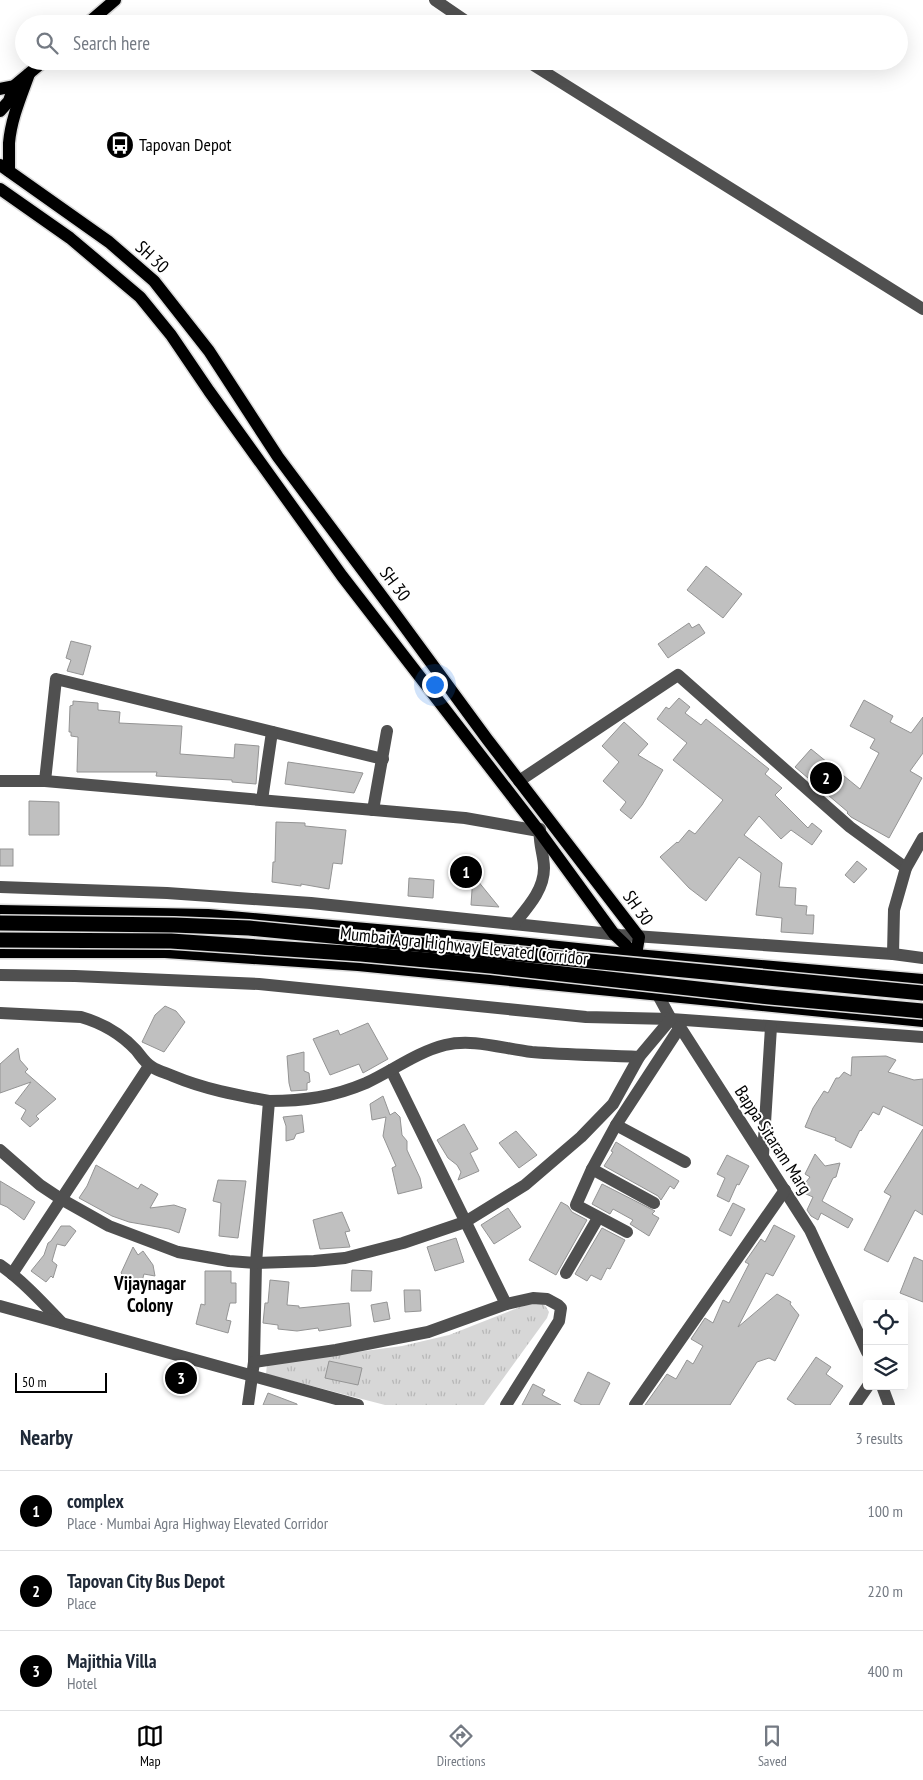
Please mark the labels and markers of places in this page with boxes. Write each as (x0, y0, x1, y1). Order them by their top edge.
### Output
bus stop icon: Tapovan Depot (105, 130, 135, 160)
place label: Tapovan Depot (139, 133, 232, 156)
pin: 2 (810, 759, 842, 797)
pin: 1 (450, 853, 482, 891)
pin: 3 (165, 1359, 197, 1397)

